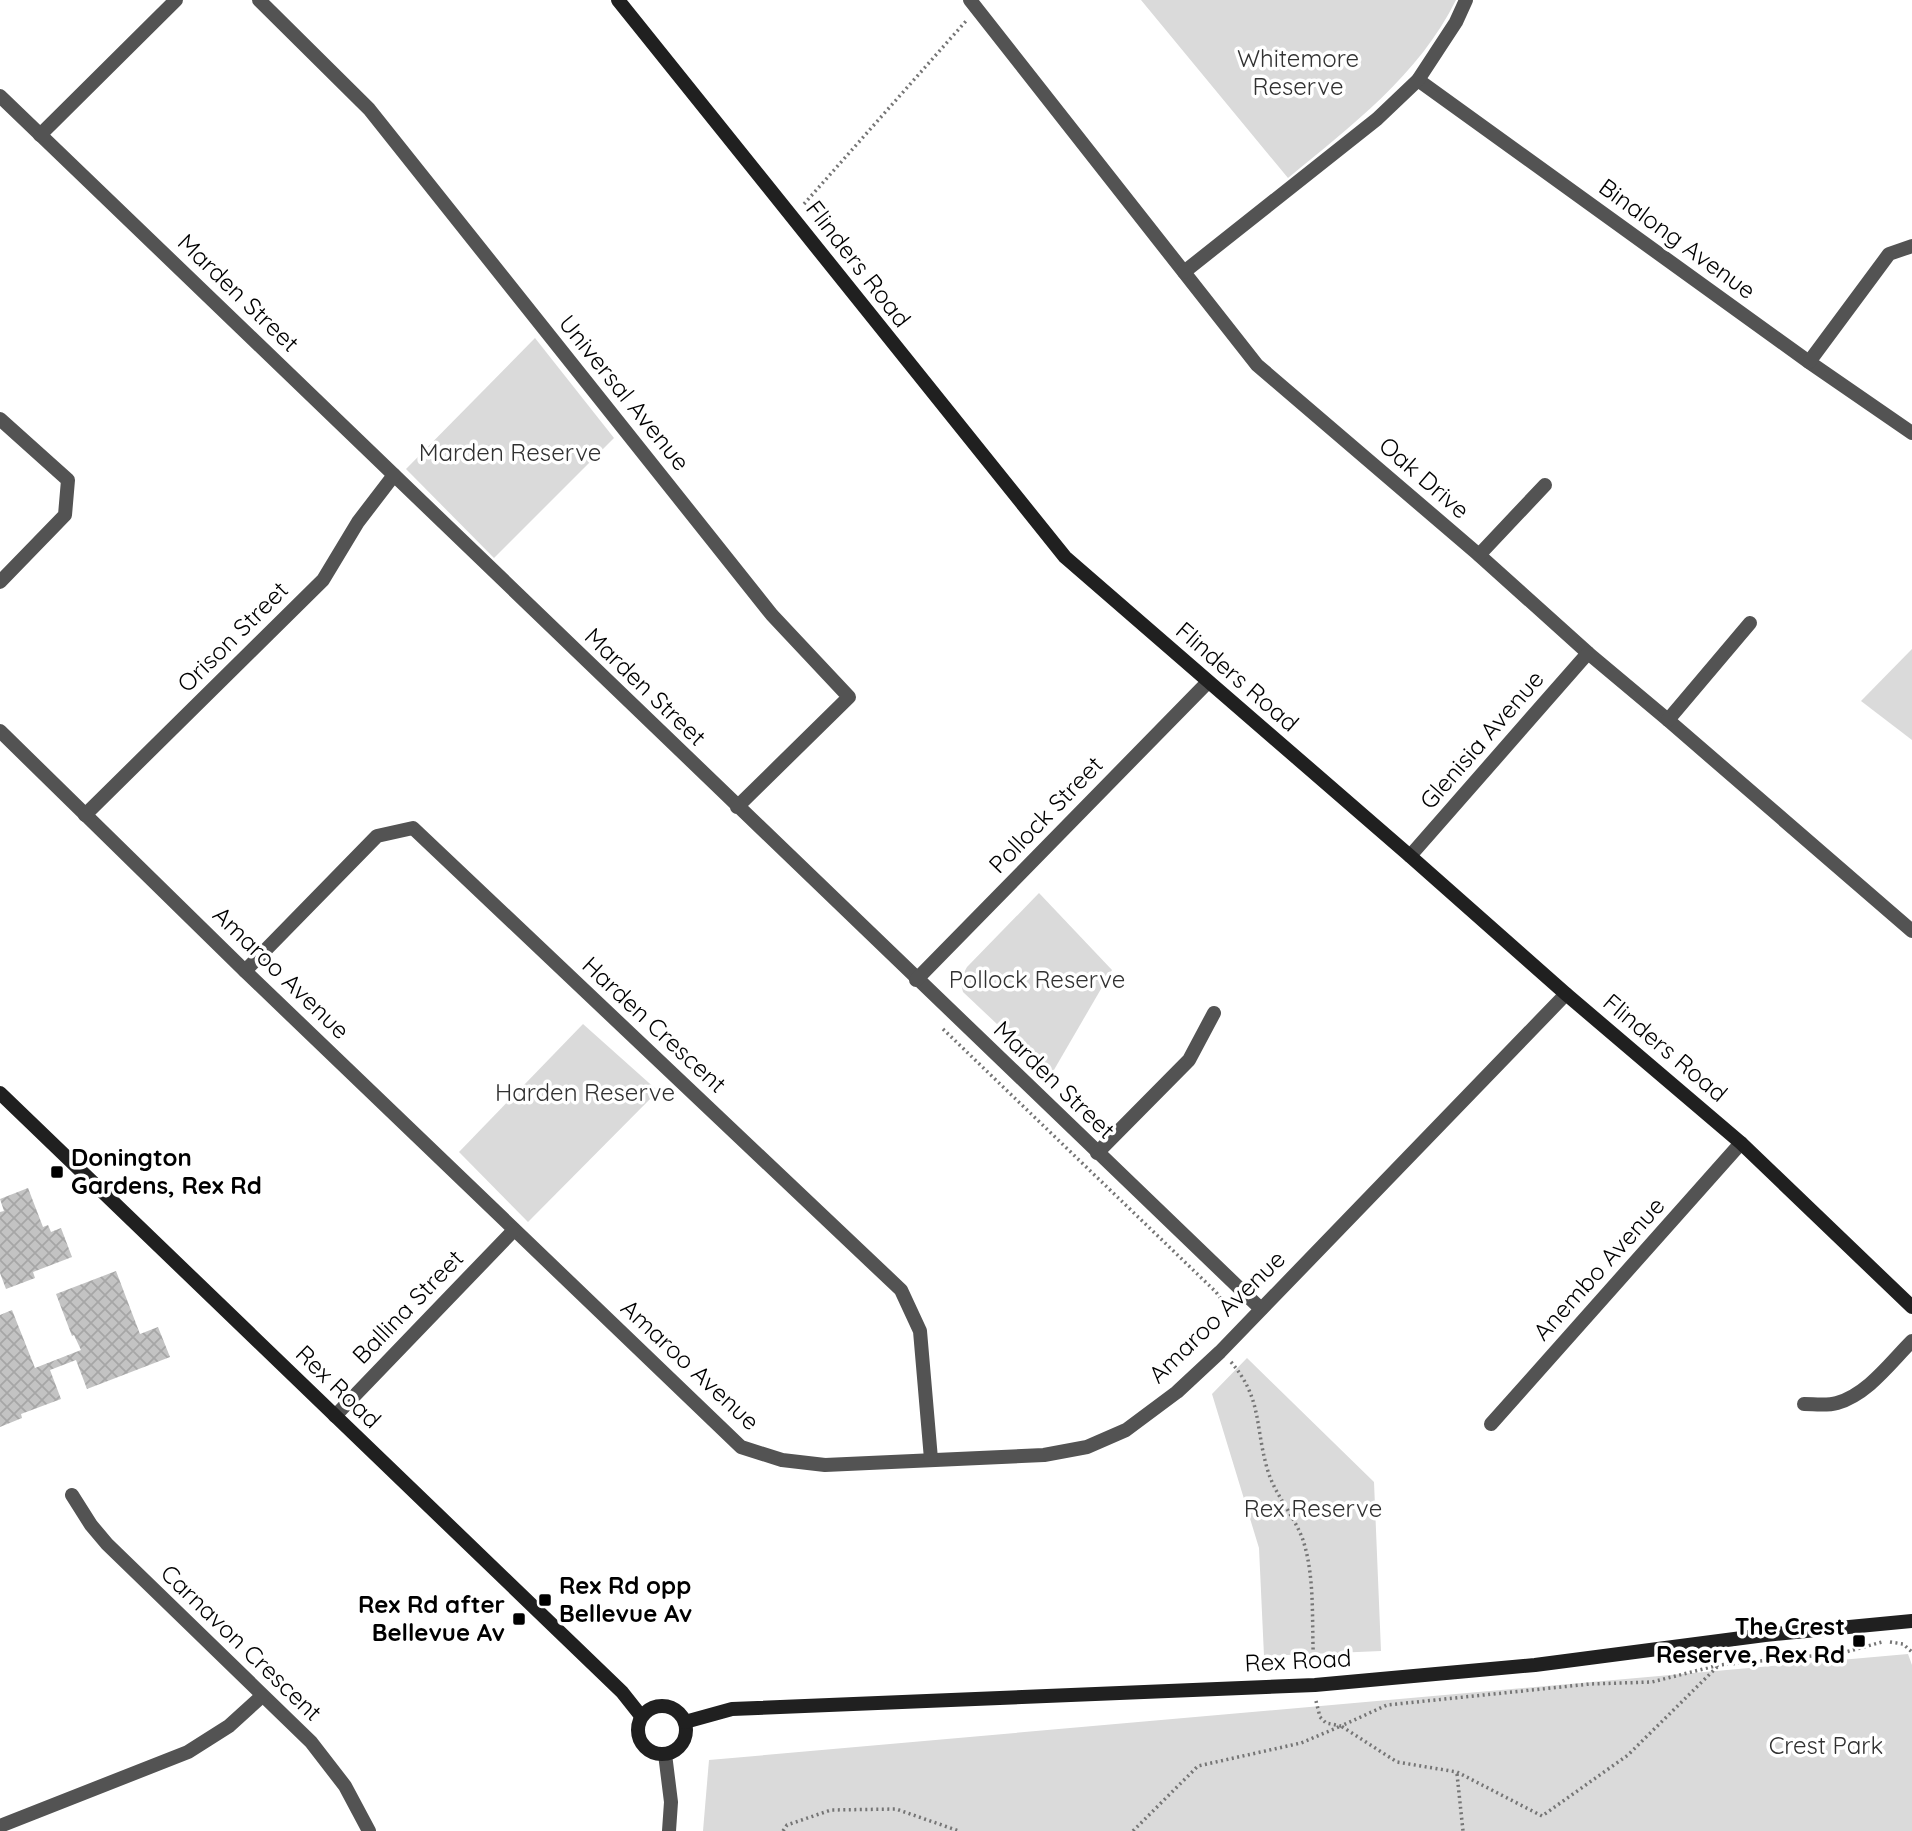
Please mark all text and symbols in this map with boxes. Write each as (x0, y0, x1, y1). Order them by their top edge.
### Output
park label: Whitemore Reserve (1237, 43, 1359, 101)
street label: Binalong Avenue (1593, 171, 1762, 305)
street label: Flinders Road (800, 194, 918, 333)
street label: Marden Street (172, 227, 306, 358)
street label: Universal Avenue (553, 308, 697, 476)
street label: Oak Drive (1373, 430, 1476, 525)
park label: Marden Reserve (419, 437, 601, 467)
street label: Orison Street (171, 575, 294, 698)
street label: Flinders Road (1170, 615, 1305, 738)
street label: Marden Street (579, 621, 713, 752)
street label: Glenisia Avenue (1413, 664, 1550, 815)
street label: Pollock Street (982, 749, 1109, 879)
street label: Amaroo Avenue (207, 900, 356, 1045)
street label: Harden Crescent (576, 950, 733, 1099)
park label: Pollock Reserve (949, 964, 1125, 994)
street label: Flinders Road (1597, 987, 1734, 1108)
street label: Marden Street (988, 1014, 1122, 1145)
park label: Harden Reserve (495, 1077, 675, 1107)
place label: Donington Gardens, Rex Rd (71, 1142, 262, 1200)
marker: Donington Gardens, Rex Rd (49, 1164, 65, 1180)
street label: Anembo Avenue (1526, 1190, 1670, 1346)
street label: Ballina Street (345, 1243, 469, 1370)
street label: Amaroo Avenue (1142, 1244, 1291, 1389)
street label: Amaroo Avenue (615, 1292, 766, 1436)
street label: Rex Road (290, 1338, 388, 1434)
park label: Rex Reserve (1244, 1493, 1382, 1523)
street label: Carnavon Crescent (155, 1558, 328, 1727)
place label: Rex Rd opp Bellevue Av (559, 1570, 692, 1628)
place label: Rex Rd after Bellevue Av (358, 1589, 505, 1647)
marker: Rex Rd opp Bellevue Av (537, 1592, 553, 1608)
marker: Rex Rd after Bellevue Av (511, 1611, 527, 1627)
place label: The Crest Reserve, Rex Rd (1656, 1611, 1845, 1669)
marker: The Crest Reserve, Rex Rd (1851, 1633, 1867, 1649)
street label: Rex Road (1244, 1642, 1352, 1678)
park label: Crest Park (1769, 1730, 1883, 1760)

